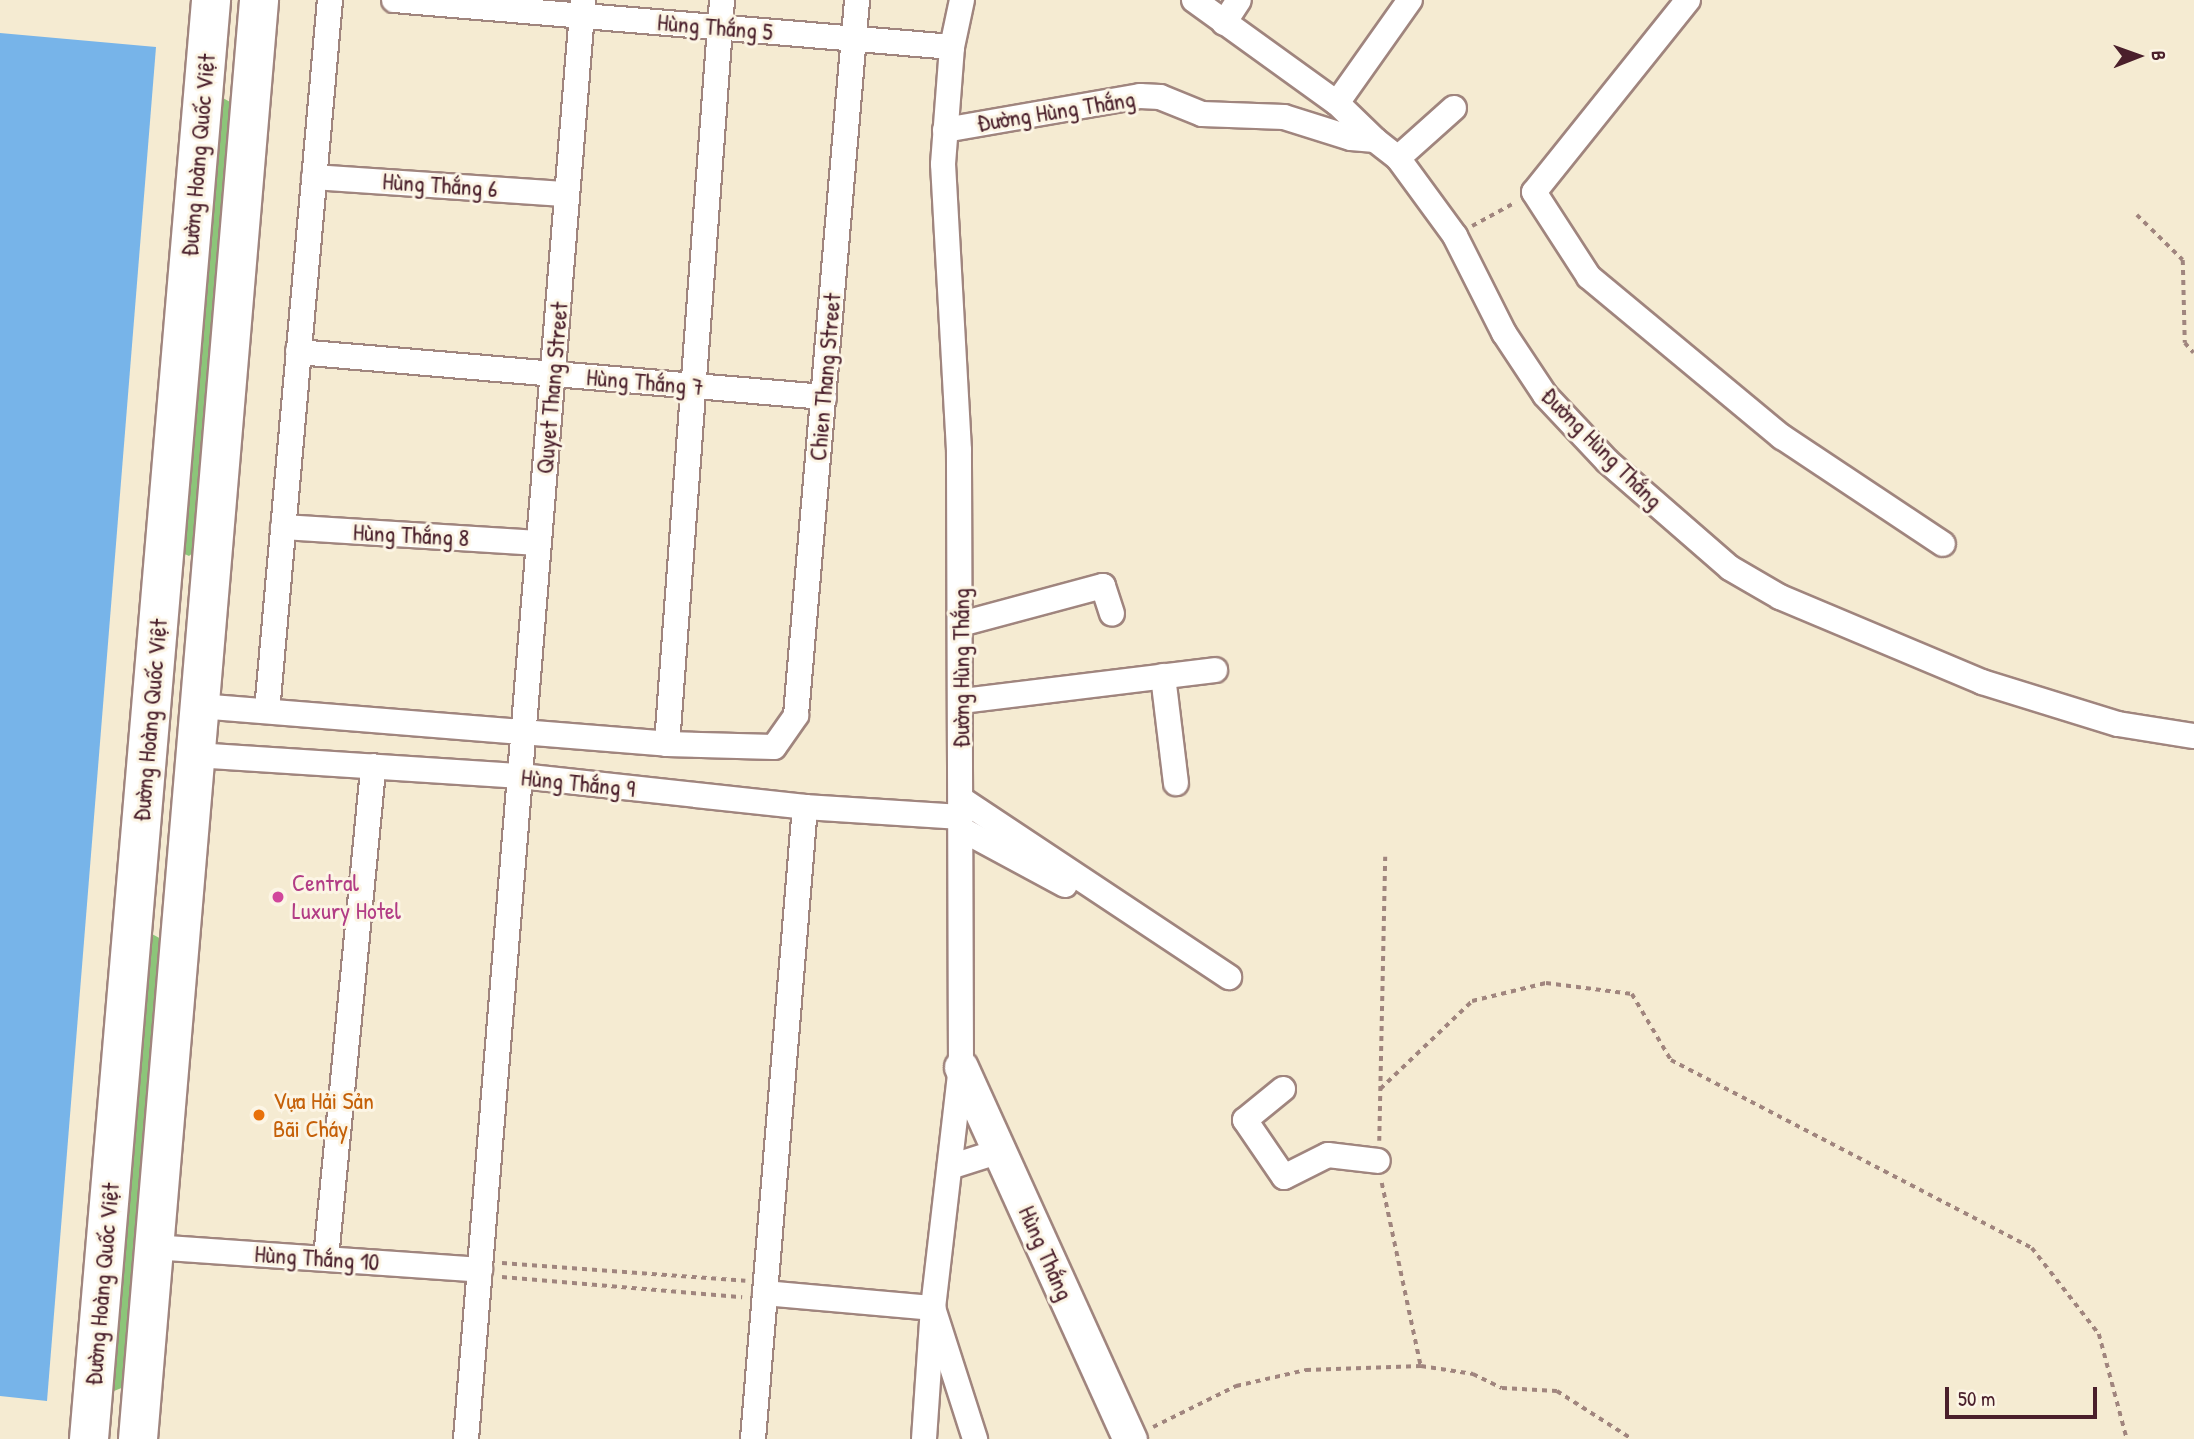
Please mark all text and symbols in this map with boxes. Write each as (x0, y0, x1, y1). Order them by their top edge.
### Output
street label: Hùng Thắng 5 (656, 8, 774, 46)
north arrow (2103, 21, 2173, 91)
text: B (2146, 51, 2172, 61)
street label: Đường Hoàng Quốc Việt (175, 52, 221, 258)
street label: Đường Hùng Thắng (975, 84, 1137, 138)
street label: Hùng Thắng 6 (382, 167, 498, 203)
street label: Chien Thang Street (803, 292, 847, 462)
street label: Quyet Thang Street (530, 301, 574, 475)
street label: Hùng Thắng 7 (585, 363, 705, 401)
street label: Đường Hùng Thắng (1535, 381, 1669, 515)
street label: Hùng Thắng 8 (352, 518, 470, 552)
street label: Đường Hùng Thắng (947, 588, 975, 748)
street label: Đường Hoàng Quốc Việt (127, 617, 173, 823)
street label: Hùng Thắng 9 (520, 763, 636, 803)
place label: Central Luxury Hotel (292, 869, 401, 925)
marker: Central Luxury Hotel (270, 889, 286, 905)
place label: Vựa Hải Sản Bãi Cháy (273, 1087, 374, 1143)
marker: Vựa Hải Sản Bãi Cháy (251, 1107, 267, 1123)
street label: Đường Hoàng Quốc Việt (79, 1181, 125, 1387)
street label: Hùng Thắng (1012, 1201, 1080, 1305)
street label: Hùng Thắng 10 (254, 1239, 380, 1277)
scale bar (1949, 1372, 2101, 1416)
text: 50 m (1958, 1384, 1995, 1413)

